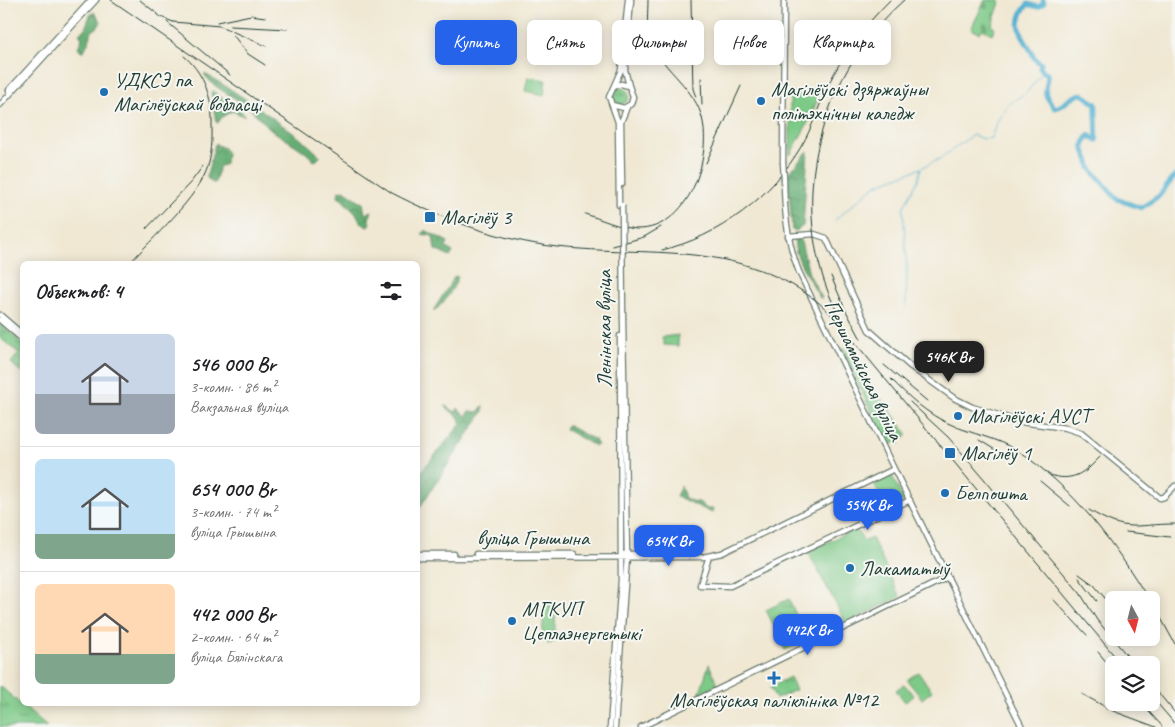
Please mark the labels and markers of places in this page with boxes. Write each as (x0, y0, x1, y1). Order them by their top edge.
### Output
place label: УДКСЭ па Магілёўскай вобласці (114, 67, 265, 117)
place label: Магілёўскі дзяржаўны політэхнічны каледж (771, 76, 929, 126)
marker: УДКСЭ па Магілёўскай вобласці (98, 86, 110, 98)
marker: Магілёўскі дзяржаўны політэхнічны каледж (755, 95, 767, 107)
place label: Магілёў 3 (441, 204, 513, 230)
marker: Магілёў 3 (423, 210, 437, 224)
pin: 546K Br (903, 340, 995, 383)
place label: Магілёўскі АУСТ (968, 403, 1095, 429)
marker: Магілёўскі АУСТ (952, 410, 964, 422)
place label: Магілёў 1 (961, 440, 1033, 466)
marker: Магілёў 1 (943, 446, 957, 460)
place label: Белпошта (955, 480, 1029, 506)
marker: Белпошта (939, 487, 951, 499)
pin: 554K Br (822, 488, 914, 531)
pin: 654K Br (623, 524, 715, 567)
place label: Лакаматыў (860, 555, 951, 581)
marker: Лакаматыў (844, 562, 856, 574)
place label: МГКУП Цеплаэнергетыкі (522, 596, 644, 646)
pin: 442K Br (762, 614, 854, 656)
marker: МГКУП Цеплаэнергетыкі (506, 615, 518, 627)
marker: Магілёўская паліклініка №12 (767, 671, 781, 685)
place label: Магілёўская паліклініка №12 (670, 687, 880, 713)

